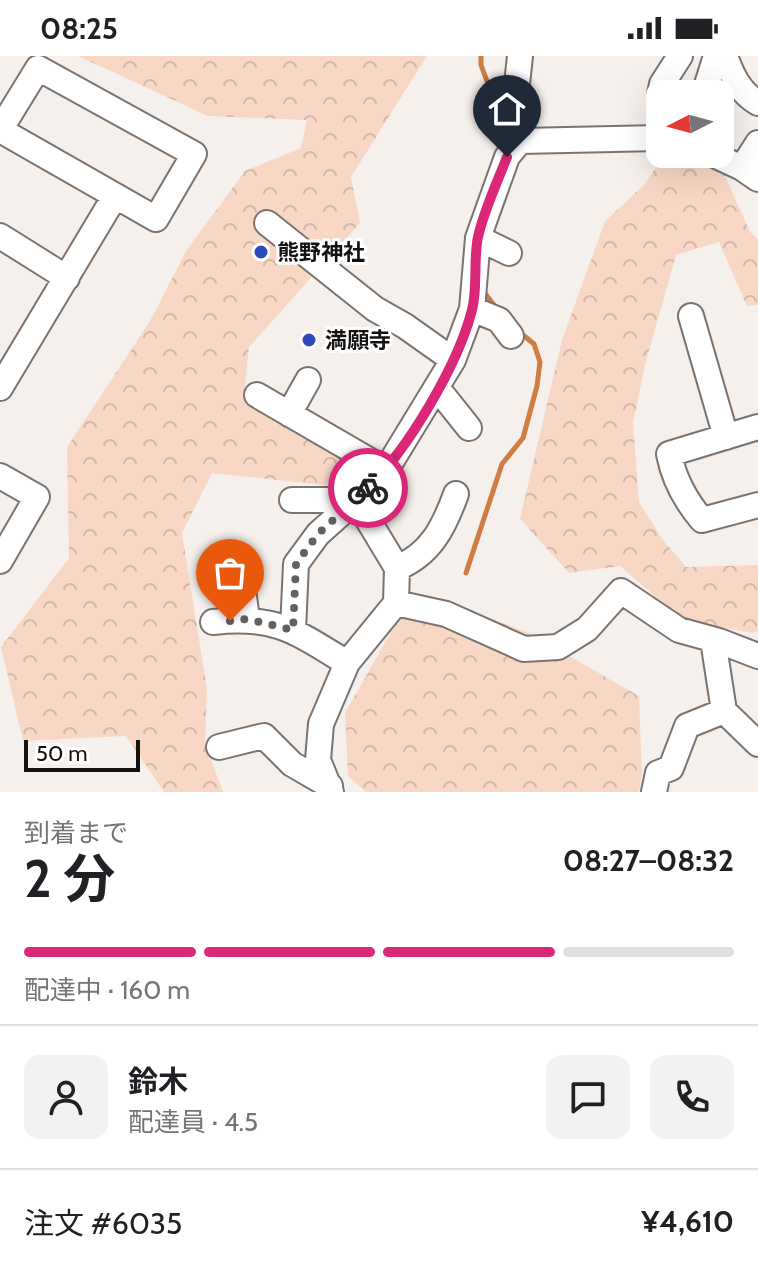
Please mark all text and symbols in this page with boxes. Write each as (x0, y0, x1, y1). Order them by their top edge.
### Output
text: 08:25 (40, 10, 118, 47)
pin (473, 75, 541, 157)
north arrow (646, 80, 734, 168)
map controls (646, 80, 734, 168)
icon: home (485, 87, 529, 131)
place label: 熊野神社 (277, 239, 365, 266)
marker: 熊野神社 (252, 243, 270, 261)
place label: 満願寺 (325, 327, 391, 354)
marker: 満願寺 (300, 331, 318, 349)
courier (328, 448, 408, 528)
icon: bike (346, 466, 390, 510)
pin (196, 539, 264, 621)
icon: bag (208, 551, 252, 595)
scale bar (24, 736, 140, 772)
text: 50 m (36, 740, 88, 767)
text: 到着まで (24, 817, 128, 849)
text: 08:27–08:32 (563, 842, 734, 879)
text: 2 分 (24, 847, 115, 910)
text: 配達中 · 160 m (24, 974, 190, 1006)
button: person (24, 1055, 108, 1139)
button: chat (546, 1055, 630, 1139)
button: phone (650, 1055, 734, 1139)
text: 鈴木 (128, 1063, 188, 1100)
text: 配達員 · 4.5 (128, 1106, 258, 1138)
text: ¥4,610 (641, 1203, 734, 1240)
text: 注文 #6035 (24, 1205, 182, 1242)

